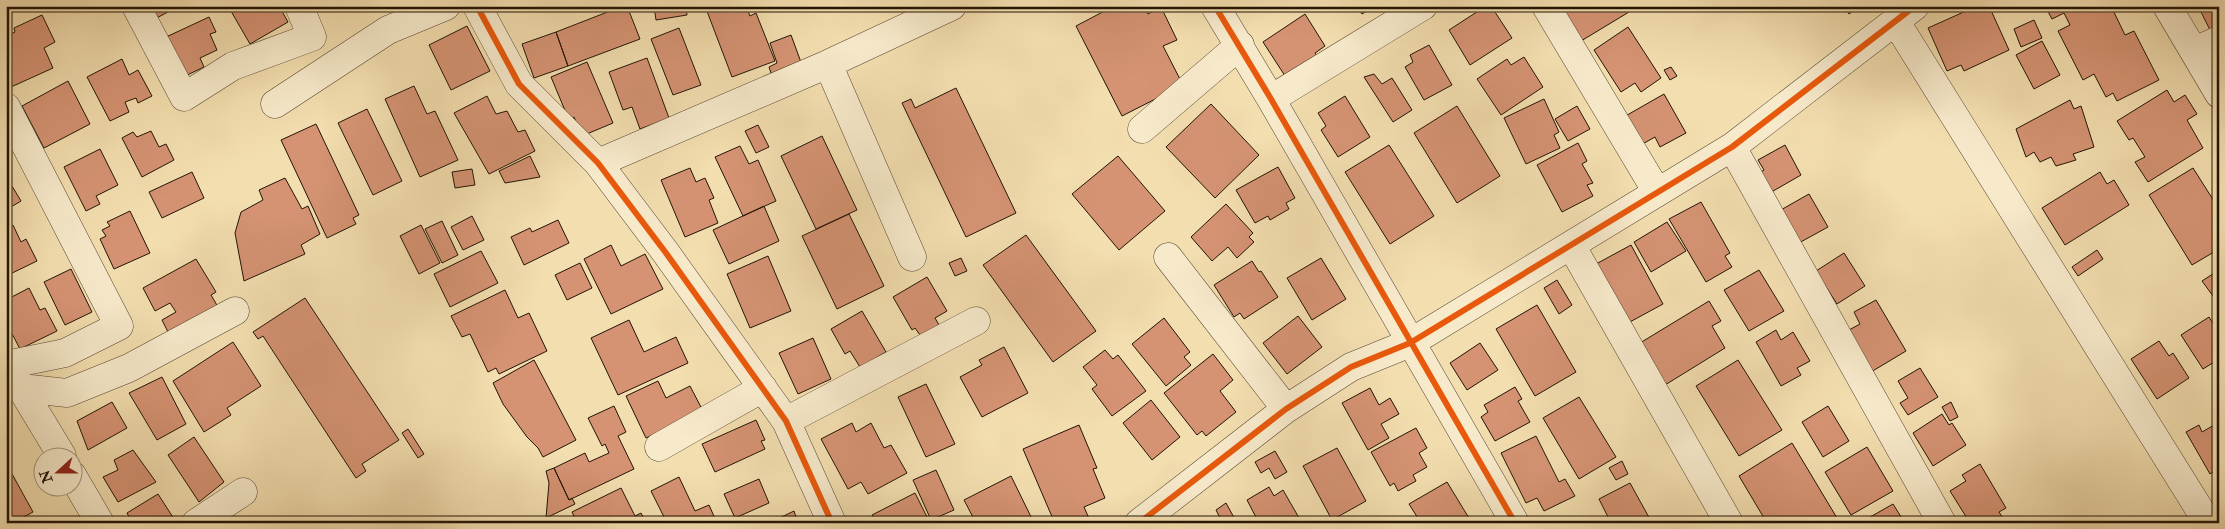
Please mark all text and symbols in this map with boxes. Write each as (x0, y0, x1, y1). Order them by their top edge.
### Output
north arrow (32, 446, 82, 496)
text: N (36, 467, 57, 486)

